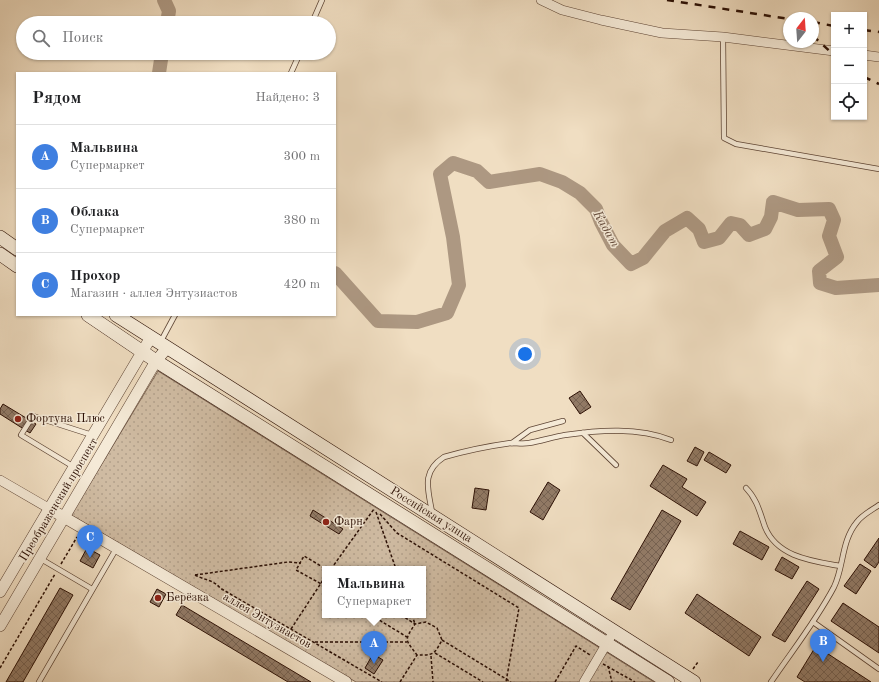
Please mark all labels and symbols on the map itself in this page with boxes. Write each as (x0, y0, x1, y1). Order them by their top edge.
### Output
north arrow (783, 12, 819, 48)
water label: Кадат (590, 208, 622, 250)
your location (515, 344, 535, 364)
place label: Фортуна Плюс (26, 413, 105, 425)
marker: Фортуна Плюс (13, 414, 23, 424)
street label: Преображенский проспект (17, 436, 101, 564)
street label: Российская улица (388, 485, 474, 545)
place label: Фарн (334, 516, 363, 528)
marker: Фарн (321, 517, 331, 527)
pin: C (77, 525, 103, 558)
street label: аллея Энтузиастов (221, 591, 313, 651)
place label: Берёзка (166, 592, 209, 604)
marker: Берёзка (153, 593, 163, 603)
pin: B (810, 629, 836, 662)
pin: A (361, 631, 387, 664)

